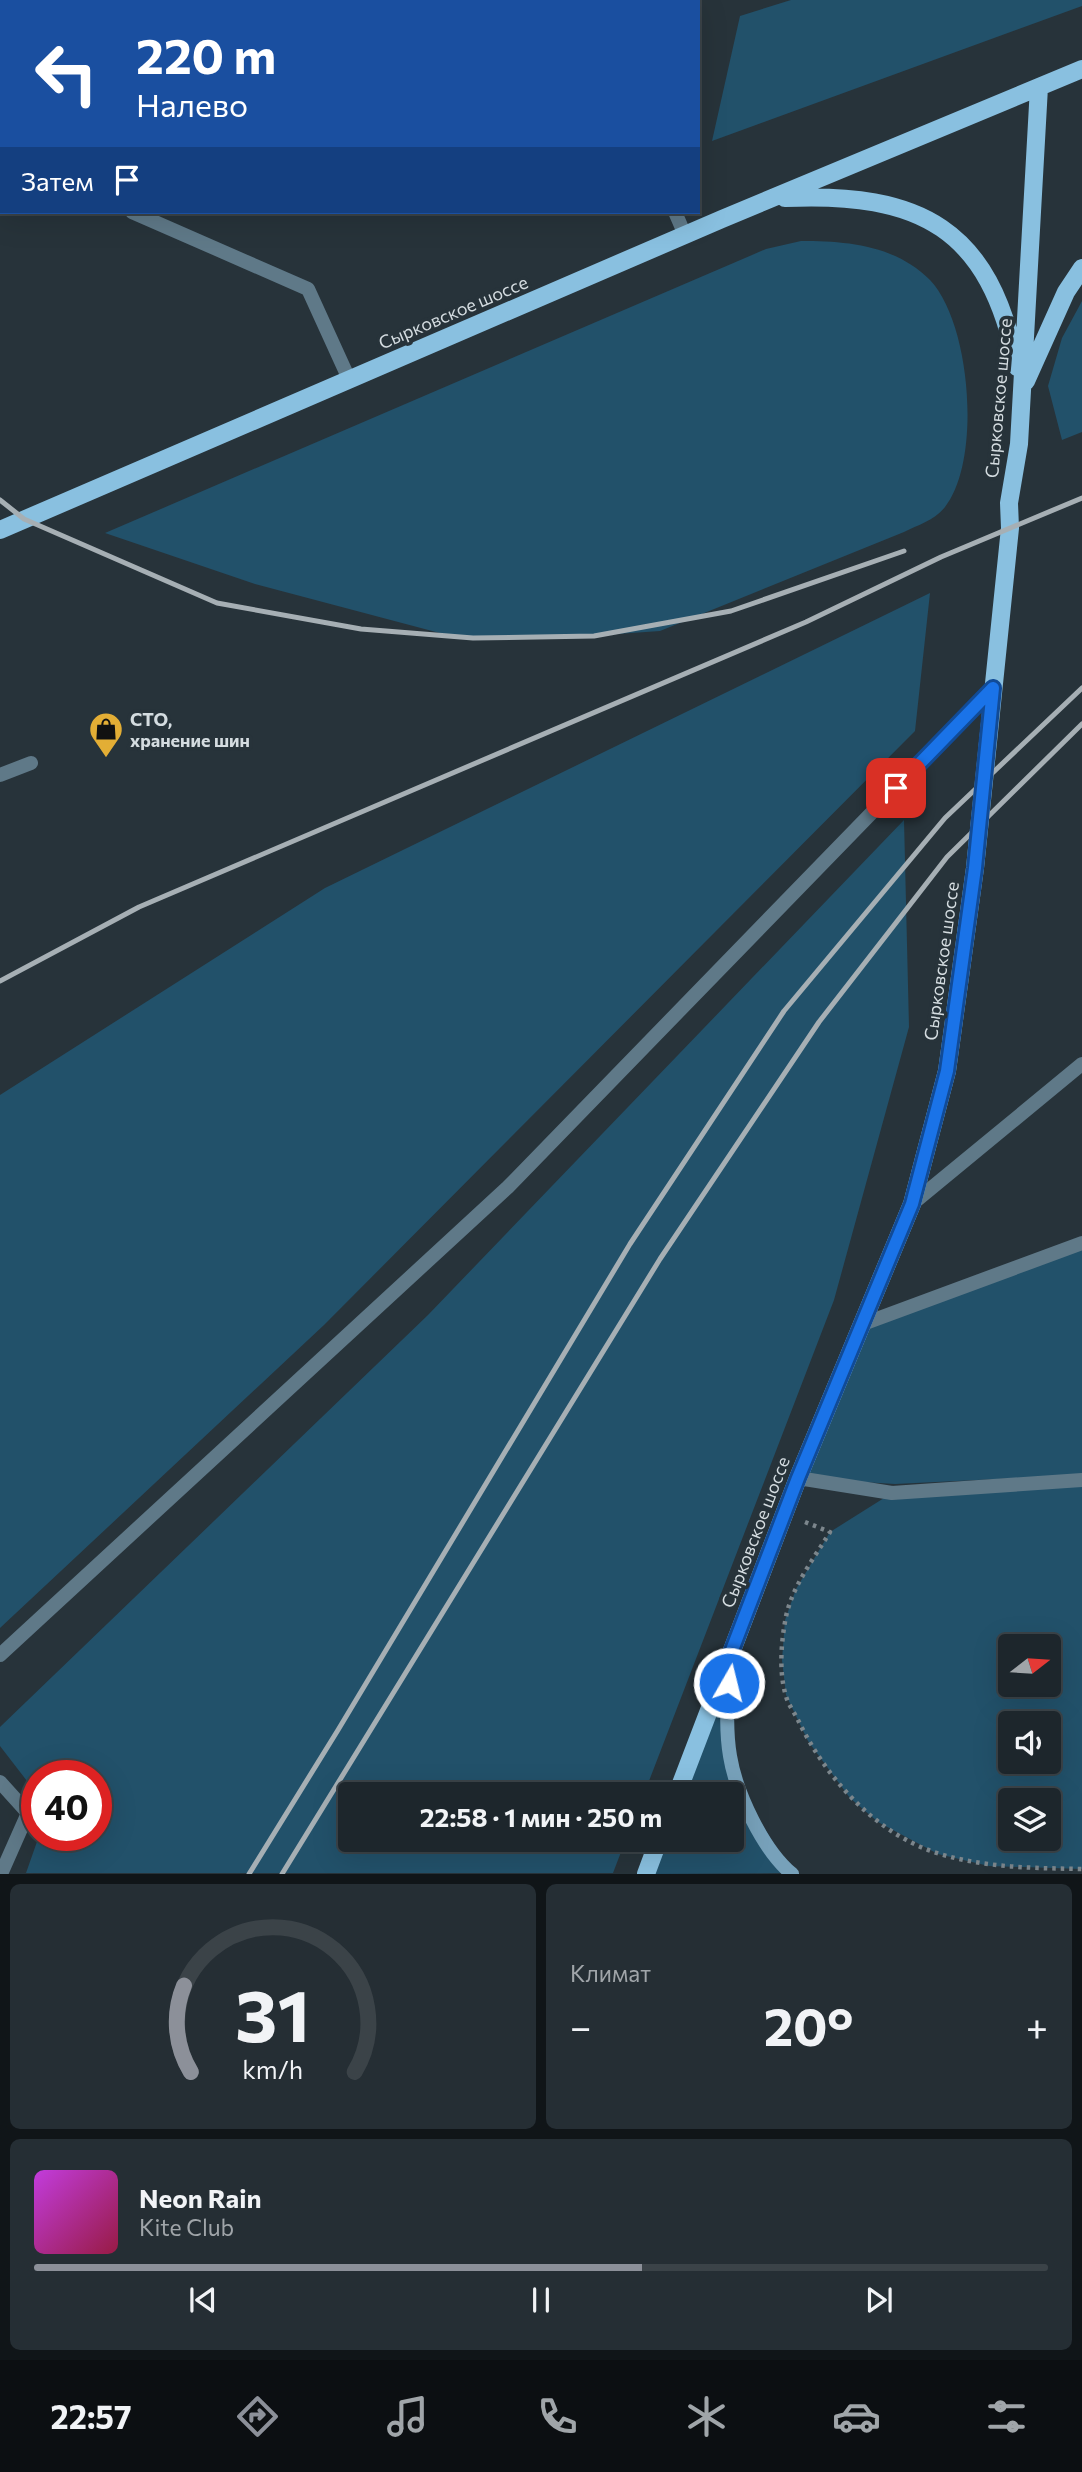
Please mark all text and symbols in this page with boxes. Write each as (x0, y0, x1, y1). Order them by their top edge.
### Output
text: 220 m (136, 24, 276, 84)
icon: left (21, 28, 112, 119)
text: Налево (136, 84, 248, 124)
icon: arrive (108, 161, 146, 199)
text: Затем (21, 165, 94, 196)
street label: Сырковское шоссе (375, 271, 531, 353)
street label: Сырковское шоссе (980, 317, 1016, 479)
place label: СТО, хранение шин (130, 708, 250, 751)
shop icon: СТО, хранение шин (87, 710, 125, 759)
pin (866, 758, 926, 818)
icon: arrive (877, 769, 915, 807)
street label: Сырковское шоссе (919, 880, 963, 1042)
street label: Сырковское шоссе (716, 1453, 794, 1611)
north arrow (998, 1634, 1060, 1698)
map controls (998, 1634, 1061, 1851)
position arrow (692, 1646, 766, 1720)
button: sound (998, 1711, 1061, 1774)
speed limit sign: 40 (21, 1760, 112, 1851)
button: layers (998, 1788, 1061, 1851)
text: 22:58 · 1 мин · 250 m (420, 1801, 662, 1832)
text: Климат (570, 1959, 651, 1987)
text: 31 (235, 1969, 311, 2058)
text: 20° (764, 1993, 854, 2057)
text: − (570, 2002, 592, 2049)
text: + (1026, 2002, 1048, 2049)
text: km/h (243, 2054, 303, 2084)
text: Neon Rain (139, 2182, 262, 2213)
text: Kite Club (139, 2213, 234, 2241)
icon: previous (184, 2281, 222, 2319)
icon: pause (522, 2281, 560, 2319)
icon: next (860, 2281, 898, 2319)
icon: directions (233, 2392, 282, 2441)
icon: music (383, 2392, 432, 2441)
icon: phone (533, 2392, 582, 2441)
icon: climate (682, 2392, 731, 2441)
icon: car (832, 2392, 881, 2441)
icon: filters (982, 2392, 1031, 2441)
text: 22:57 (50, 2396, 132, 2436)

